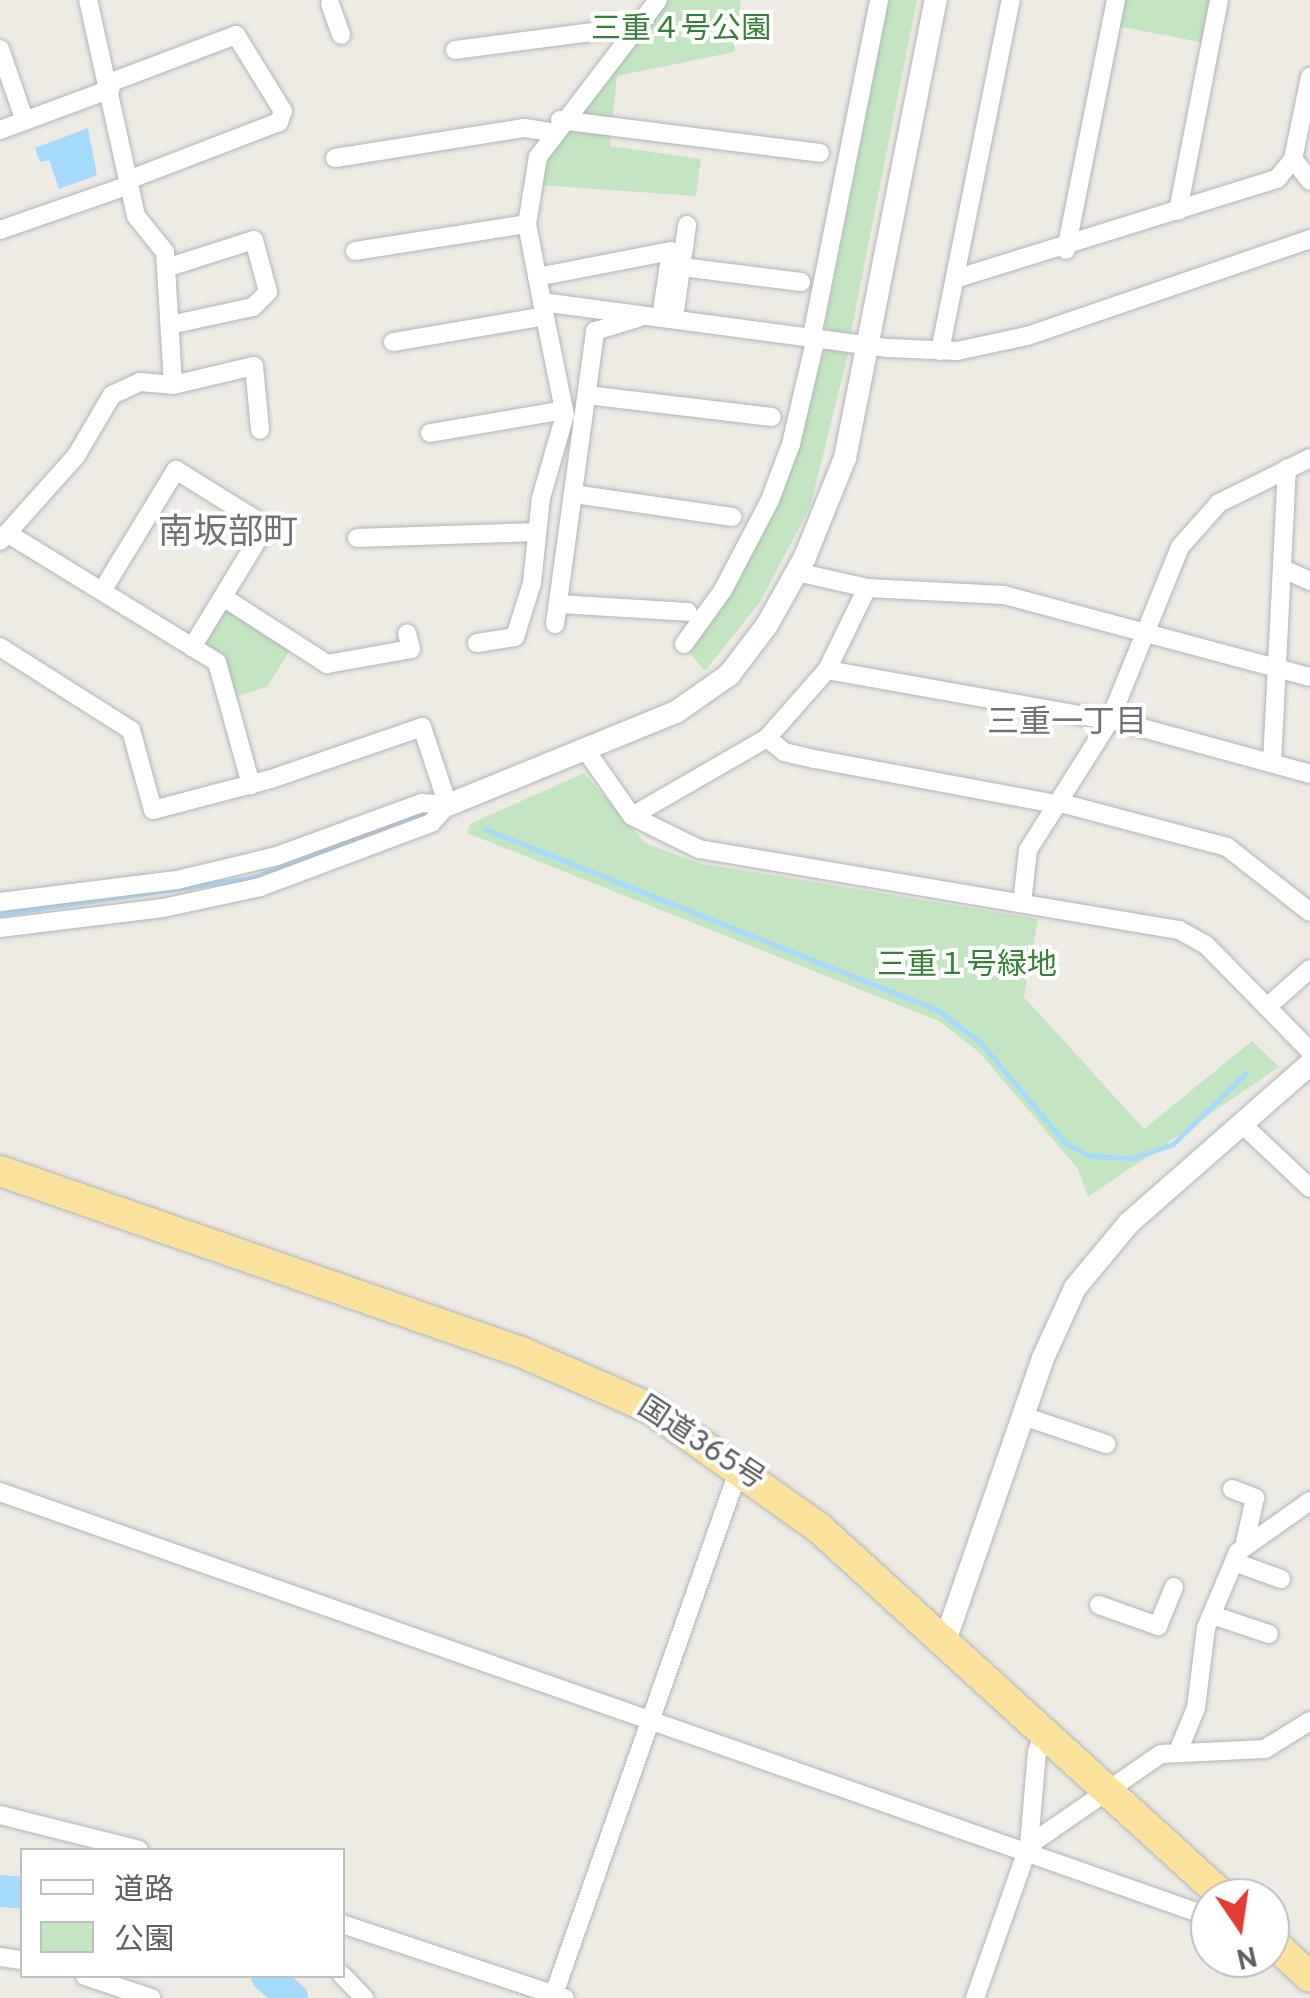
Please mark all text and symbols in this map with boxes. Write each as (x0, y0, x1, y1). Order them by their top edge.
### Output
park label: 三重４号公園 (591, 13, 771, 49)
district label: 南坂部町 (158, 513, 298, 555)
district label: 三重一丁目 (987, 705, 1147, 743)
park label: 三重１号緑地 (877, 949, 1057, 985)
street label: 国道365号 (630, 1391, 770, 1499)
legend (20, 1848, 345, 1978)
text: 道路 (114, 1873, 174, 1910)
north arrow (1190, 1878, 1290, 1978)
text: 公園 (114, 1923, 174, 1960)
text: N (1232, 1935, 1260, 1975)

